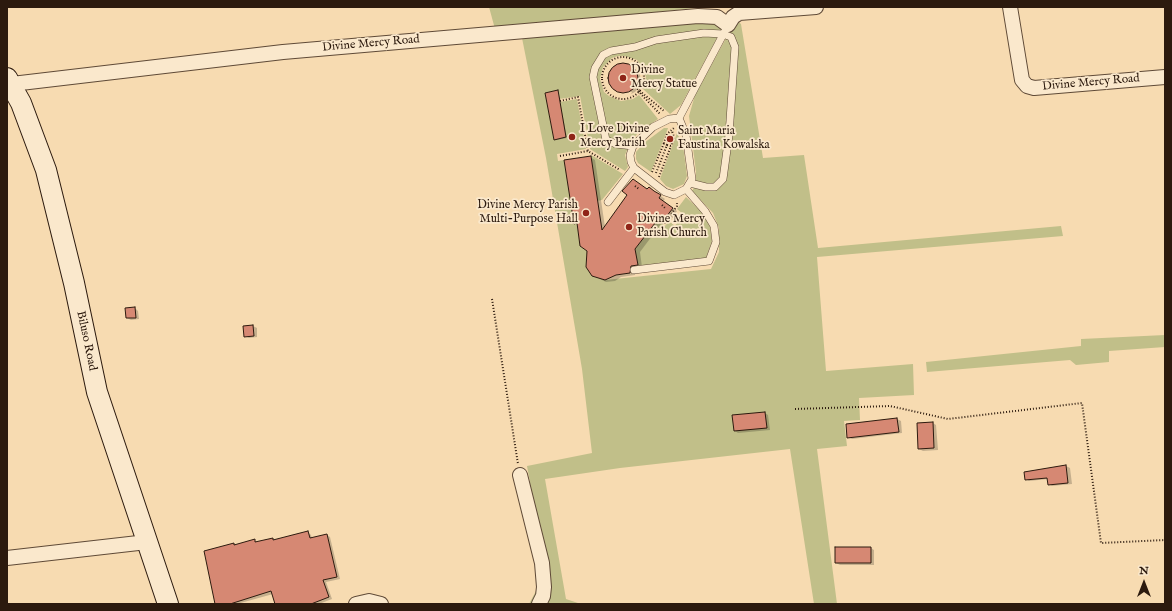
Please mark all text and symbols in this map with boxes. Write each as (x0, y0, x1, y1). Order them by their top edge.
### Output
street label: Divine Mercy Road (322, 33, 420, 55)
place label: Divine Mercy Statue (631, 64, 697, 92)
street label: Divine Mercy Road (1042, 72, 1140, 94)
marker: Divine Mercy Statue (618, 73, 628, 83)
place label: I Love Divine Mercy Parish (580, 123, 649, 151)
place label: Saint Maria Faustina Kowalska (678, 125, 770, 153)
marker: I Love Divine Mercy Parish (567, 132, 577, 142)
marker: Saint Maria Faustina Kowalska (665, 134, 675, 144)
place label: Divine Mercy Parish Multi-Purpose Hall (477, 199, 578, 227)
marker: Divine Mercy Parish Multi-Purpose Hall (581, 208, 591, 218)
place label: Divine Mercy Parish Church (637, 213, 707, 241)
marker: Divine Mercy Parish Church (624, 222, 634, 232)
street label: Biluso Road (73, 310, 99, 372)
north arrow (1124, 563, 1164, 603)
text: N (1139, 564, 1149, 578)

